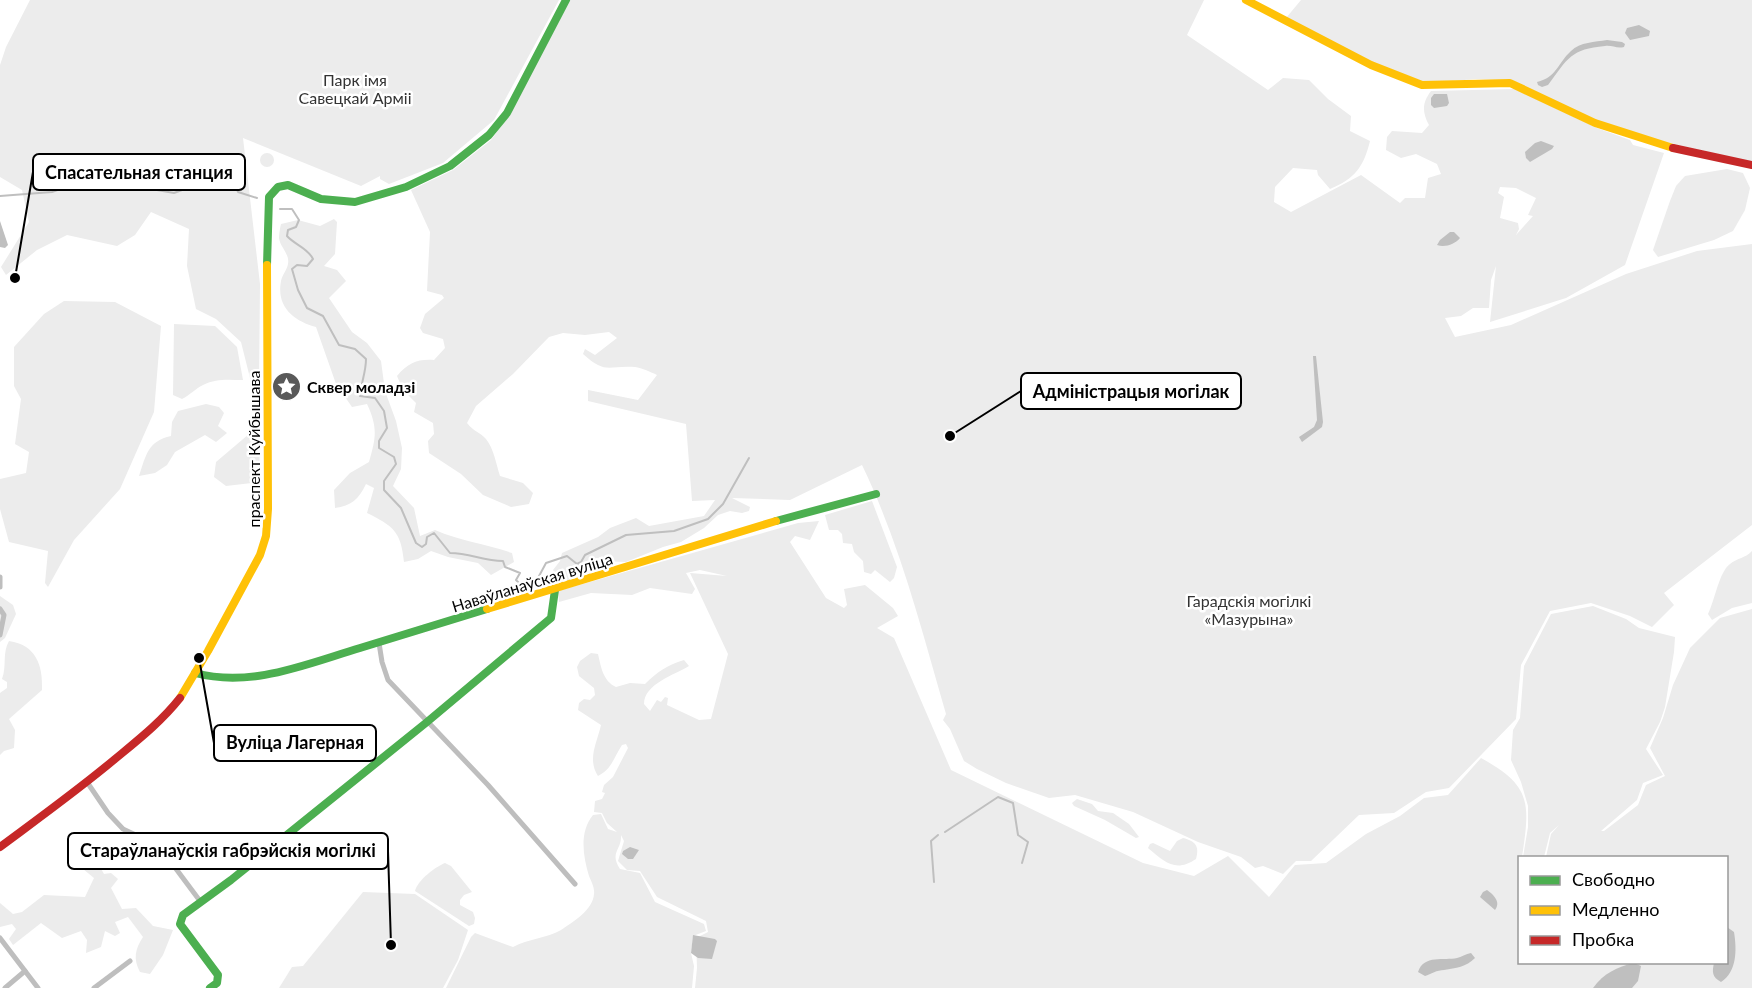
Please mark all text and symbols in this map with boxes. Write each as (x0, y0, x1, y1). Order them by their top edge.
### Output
park label: Парк імя Савецкай Арміі (299, 70, 411, 107)
callout: Спасательная станция (33, 154, 245, 190)
text: Спасательная станция (45, 161, 233, 183)
place icon: Сквер моладзі (270, 370, 302, 402)
street label: праспект Куйбышава (244, 371, 263, 527)
callout: Адміністрацыя могілак (1021, 373, 1241, 409)
place label: Сквер моладзі (307, 377, 415, 396)
text: Адміністрацыя могілак (1032, 380, 1230, 402)
street label: Наваўланаўская вуліца (449, 548, 615, 616)
park label: Гарадскія могілкі «Мазурына» (1187, 591, 1311, 628)
callout: Вуліца Лагерная (214, 725, 376, 761)
text: Вуліца Лагерная (226, 731, 364, 753)
callout: Стараўланаўскія габрэйскія могілкі (68, 833, 388, 869)
text: Стараўланаўскія габрэйскія могілкі (80, 839, 376, 861)
legend (1518, 856, 1728, 964)
text: Свободно (1572, 868, 1655, 890)
text: Медленно (1572, 898, 1660, 920)
text: Пробка (1572, 928, 1634, 950)

